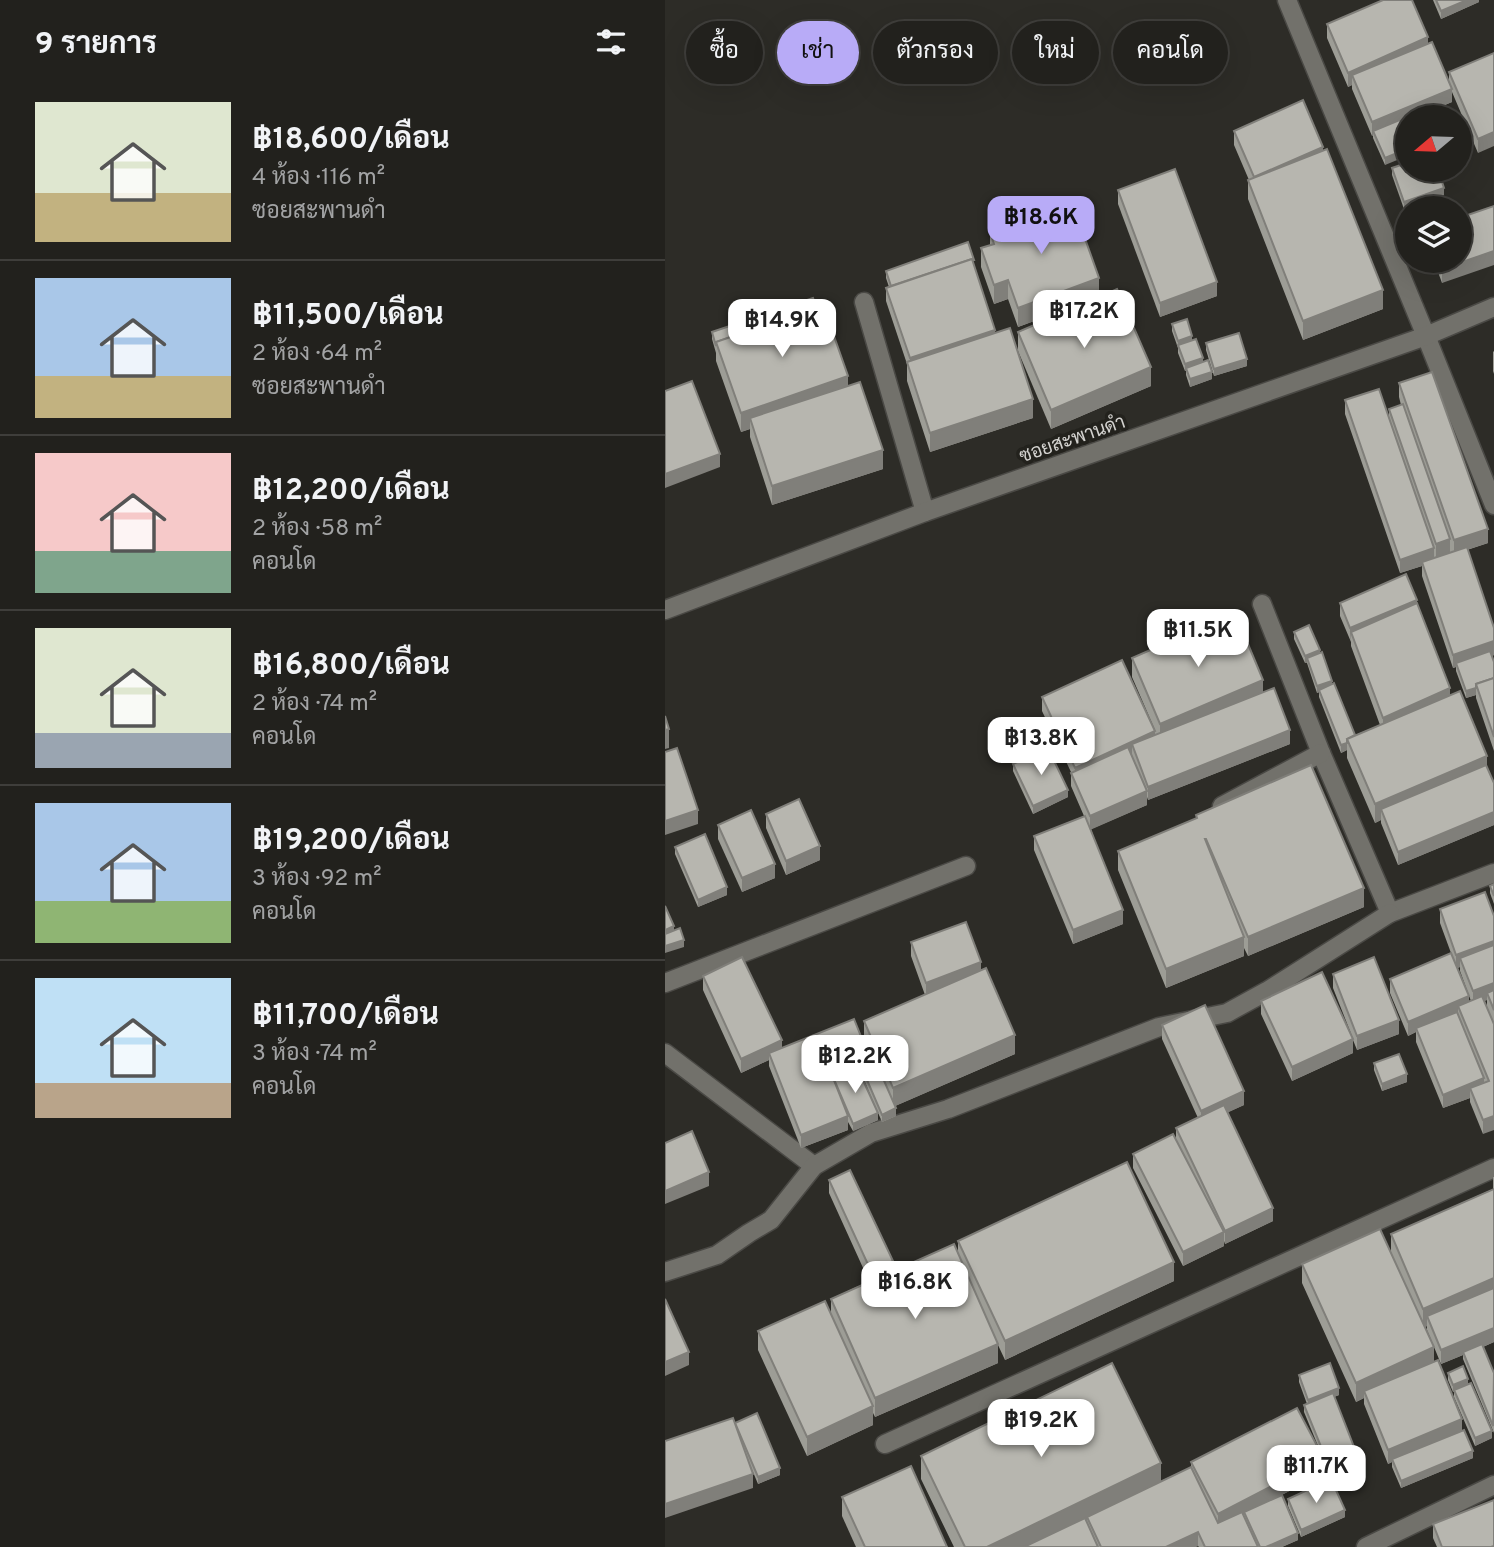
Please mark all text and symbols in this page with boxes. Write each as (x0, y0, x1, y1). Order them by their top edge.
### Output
chip: ซื้อ (686, 21, 763, 84)
chip: เช่า (777, 21, 859, 84)
chip: ตัวกรอง (873, 21, 998, 84)
chip: ใหม่ (1012, 21, 1099, 84)
chip: คอนโด (1113, 21, 1228, 84)
icon: filters (592, 23, 630, 61)
text: 9 รายการ (35, 27, 157, 64)
north arrow (1395, 105, 1472, 182)
map controls (1395, 105, 1472, 273)
text: ฿18,600/เดือน (252, 122, 450, 159)
icon: home (91, 130, 175, 214)
text: 4 ห้อง · 116 m² (252, 164, 385, 193)
pin: ฿18.6K (984, 196, 1098, 256)
button: layers (1395, 196, 1472, 273)
text: ซอยสะพานดำ (252, 198, 386, 227)
text: ฿18.6K (1003, 204, 1079, 233)
pin: ฿17.2K (1027, 290, 1141, 350)
text: ฿11,500/เดือน (252, 298, 444, 335)
text: ฿17.2K (1049, 298, 1119, 327)
pin: ฿14.9K (725, 300, 839, 359)
icon: home (91, 306, 175, 390)
text: ฿14.9K (744, 307, 820, 336)
text: 2 ห้อง · 64 m² (252, 340, 382, 369)
text: ซอยสะพานดำ (252, 374, 386, 403)
street label: ซอยสะพานดำ (1017, 411, 1129, 469)
text: ฿12,200/เดือน (252, 473, 450, 510)
icon: home (91, 481, 175, 565)
text: 2 ห้อง · 58 m² (252, 515, 382, 544)
text: คอนโด (252, 549, 316, 578)
pin: ฿11.5K (1141, 610, 1255, 669)
text: ฿11.5K (1163, 617, 1233, 646)
text: ฿16,800/เดือน (252, 648, 450, 685)
icon: home (91, 656, 175, 740)
text: 2 ห้อง · 74 m² (252, 690, 377, 719)
pin: ฿13.8K (984, 718, 1098, 777)
text: คอนโด (252, 724, 316, 753)
text: ฿13.8K (1004, 725, 1078, 754)
text: ฿19,200/เดือน (252, 823, 450, 860)
icon: home (91, 831, 175, 915)
text: 3 ห้อง · 92 m² (252, 865, 382, 894)
text: คอนโด (252, 899, 316, 928)
text: ฿11,700/เดือน (252, 998, 439, 1035)
icon: home (91, 1006, 175, 1090)
pin: ฿12.2K (798, 1036, 912, 1095)
text: 3 ห้อง · 74 m² (252, 1040, 377, 1069)
text: ฿12.2K (817, 1043, 893, 1072)
text: คอนโด (252, 1074, 316, 1103)
pin: ฿16.8K (858, 1262, 972, 1321)
text: ฿16.8K (877, 1269, 953, 1298)
pin: ฿19.2K (984, 1400, 1098, 1459)
text: ฿19.2K (1003, 1407, 1079, 1436)
pin: ฿11.7K (1259, 1446, 1373, 1505)
text: ฿11.7K (1283, 1453, 1349, 1482)

